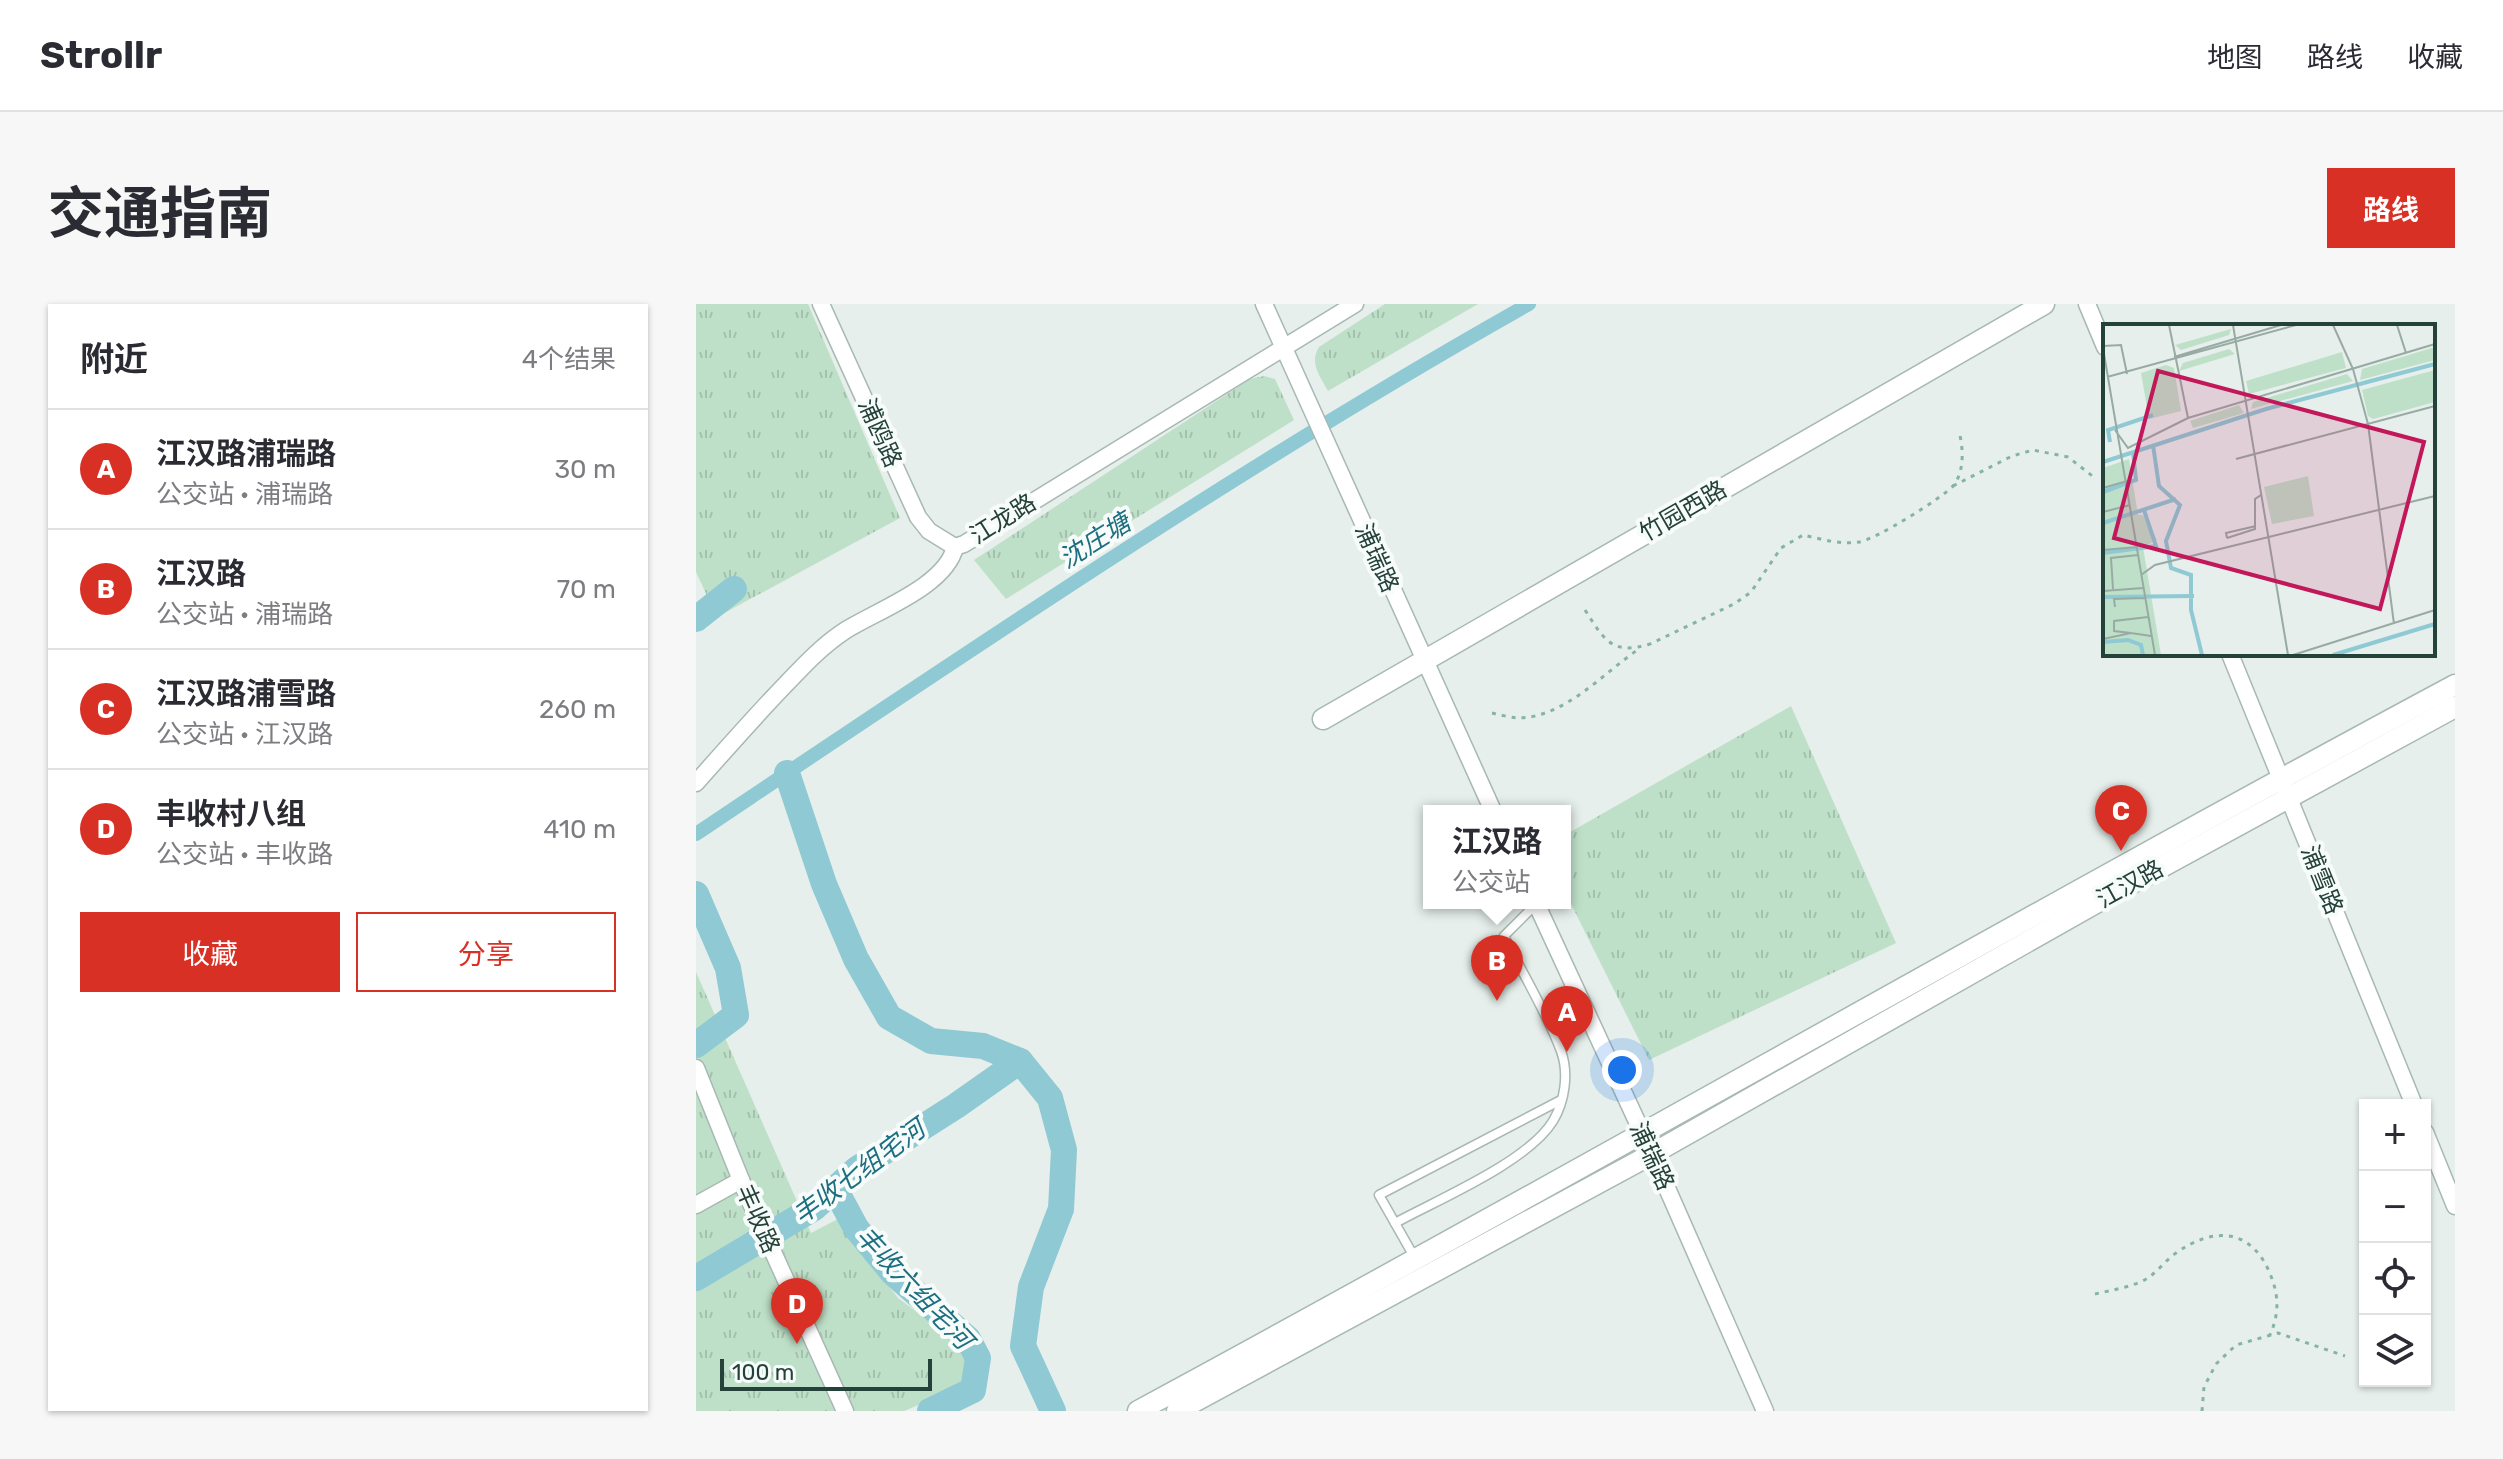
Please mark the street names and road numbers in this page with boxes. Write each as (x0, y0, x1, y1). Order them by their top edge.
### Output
street label: 浦鸥路 (853, 394, 907, 472)
street label: 竹园西路 (1634, 475, 1732, 547)
street label: 江龙路 (965, 488, 1041, 550)
street label: 浦瑞路 (1350, 519, 1404, 597)
street label: 浦雪路 (2296, 841, 2348, 919)
street label: 江汉路 (2092, 854, 2168, 914)
street label: 浦瑞路 (1624, 1117, 1680, 1195)
street label: 丰收路 (731, 1180, 785, 1258)

